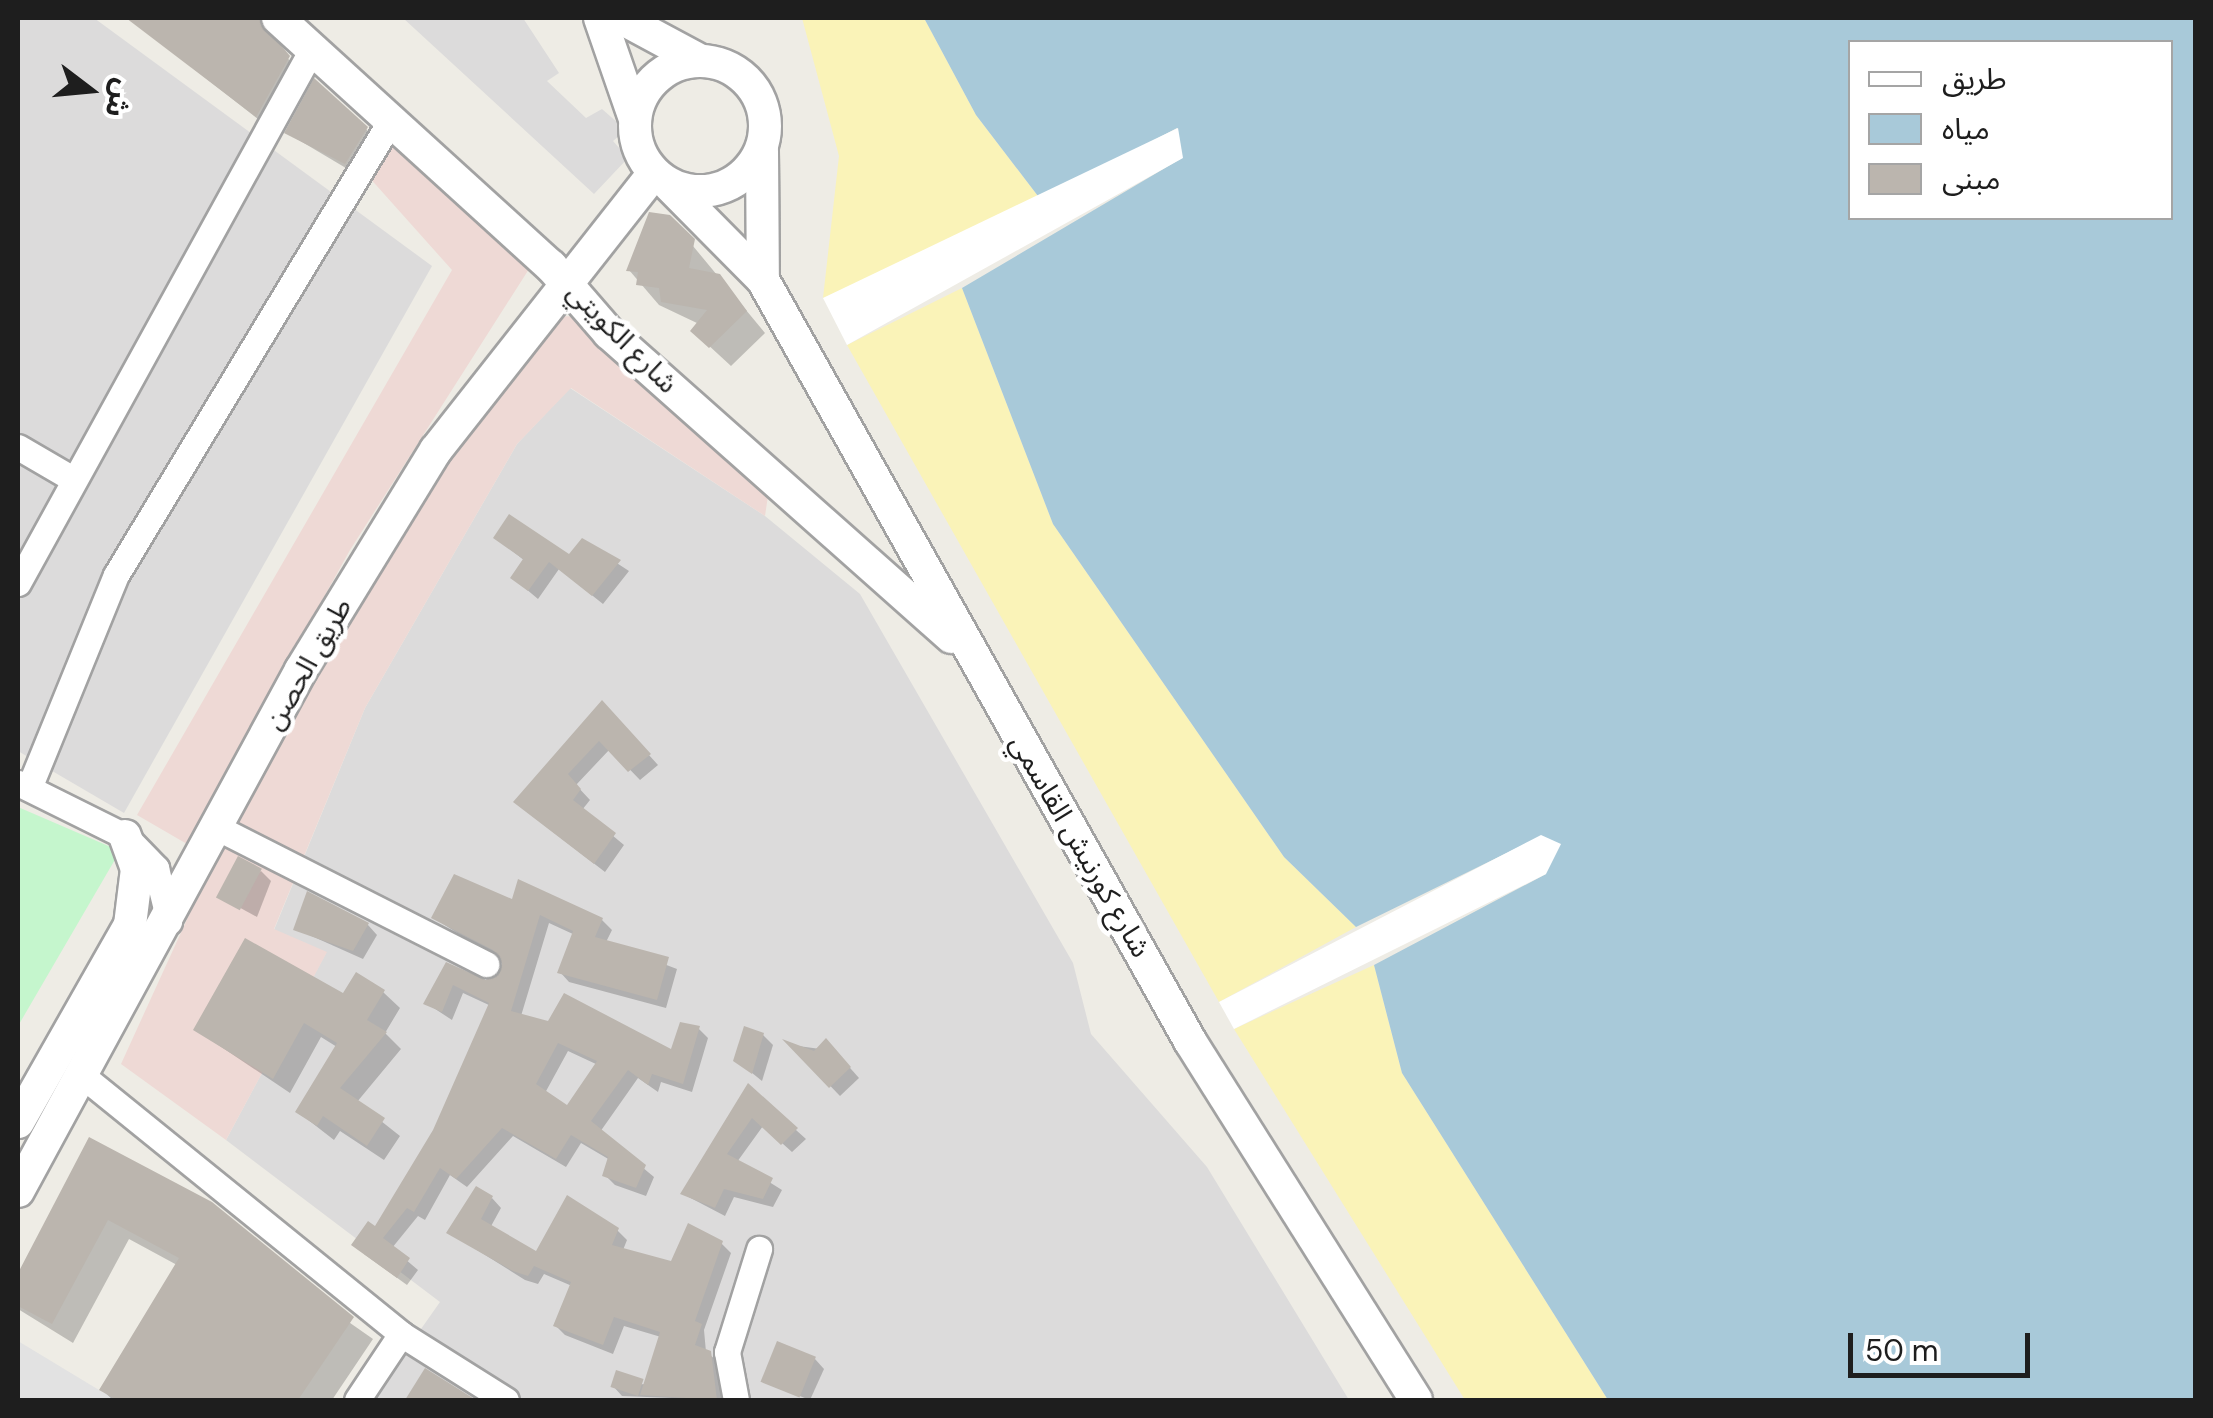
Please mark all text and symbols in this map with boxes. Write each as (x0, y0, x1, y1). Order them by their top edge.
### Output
north arrow (40, 40, 140, 140)
legend (1848, 40, 2173, 220)
text: طريق (1942, 59, 2007, 98)
text: ش (96, 75, 142, 122)
text: مياه (1942, 109, 1990, 148)
text: مبنى (1942, 159, 2000, 198)
street label: شارع الكويتي (560, 276, 684, 400)
street label: طريق الحصن (257, 592, 359, 736)
street label: شارع كورنيش القاسمي (1002, 729, 1158, 963)
scale bar (1853, 1313, 2036, 1375)
text: 50 m (1865, 1331, 1939, 1370)

